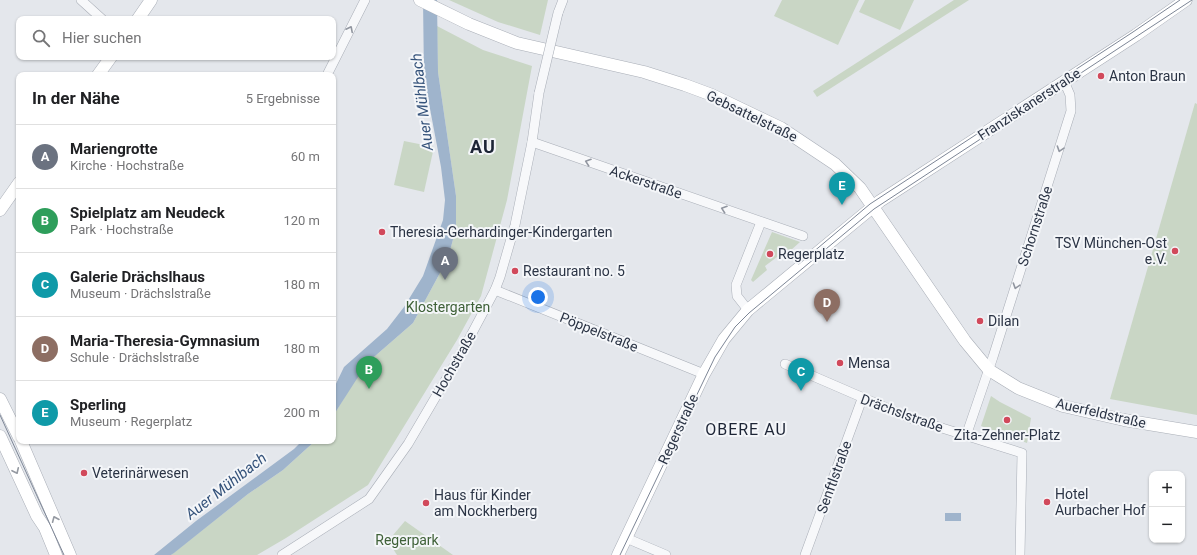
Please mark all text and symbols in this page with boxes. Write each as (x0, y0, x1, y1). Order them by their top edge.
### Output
search box (16, 16, 336, 60)
one-way arrow (345, 26, 353, 34)
icon: search (30, 27, 52, 49)
text: Hier suchen (62, 29, 141, 47)
water label: Auer Mühlbach (407, 52, 437, 153)
street label: Franziskanerstraße (975, 65, 1083, 143)
place label: Anton Braun (1109, 68, 1186, 84)
marker: Anton Braun (1096, 71, 1106, 81)
street label: Gebsattelstraße (704, 87, 800, 145)
text: In der Nähe (32, 88, 120, 108)
text: 5 Ergebnisse (246, 91, 320, 106)
district label: AU (470, 136, 496, 157)
text: Mariengrotte (70, 140, 158, 158)
one-way arrow (1056, 145, 1064, 152)
text: A (41, 149, 49, 164)
text: 60 m (291, 149, 320, 164)
text: Kirche · Hochstraße (70, 158, 184, 173)
one-way arrow (585, 158, 592, 166)
street label: Ackerstraße (608, 162, 684, 202)
pin: E (829, 172, 855, 205)
street label: Schornstraße (1014, 184, 1056, 268)
text: Spielplatz am Neudeck (70, 204, 225, 222)
one-way arrow (721, 205, 728, 214)
text: B (41, 213, 49, 228)
text: 120 m (283, 213, 320, 228)
text: Park · Hochstraße (70, 222, 174, 237)
place label: Theresia-Gerhardinger-Kindergarten (390, 224, 612, 240)
marker: Theresia-Gerhardinger-Kindergarten (377, 227, 387, 237)
place label: TSV München-Ost e.V. (1055, 235, 1167, 267)
place label: Regerplatz (778, 246, 845, 262)
marker: TSV München-Ost e.V. (1170, 246, 1180, 256)
pin: A (432, 247, 458, 280)
marker: Regerplatz (765, 249, 775, 259)
place label: Restaurant no. 5 (523, 263, 625, 279)
marker: Restaurant no. 5 (510, 266, 520, 276)
text: Galerie Drächslhaus (70, 268, 205, 286)
text: C (41, 277, 49, 292)
text: 180 m (283, 277, 320, 292)
one-way arrow (1012, 282, 1021, 289)
text: Museum · Drächslstraße (70, 286, 211, 301)
your location (528, 287, 548, 307)
pin: D (814, 289, 840, 322)
park label: Klostergarten (406, 299, 490, 315)
street label: Pöppelstraße (558, 309, 640, 355)
place label: Dilan (988, 313, 1019, 329)
marker: Dilan (975, 316, 985, 326)
street label: Hochstraße (429, 329, 479, 399)
text: Maria-Theresia-Gymnasium (70, 332, 260, 350)
text: D (41, 341, 49, 356)
text: 180 m (283, 341, 320, 356)
text: Schule · Drächslstraße (70, 350, 199, 365)
place label: Mensa (848, 355, 890, 371)
pin: B (356, 356, 382, 389)
pin: C (788, 358, 814, 391)
marker: Mensa (835, 358, 845, 368)
street label: Regerstraße (655, 391, 701, 467)
street label: Drächslstraße (859, 391, 945, 435)
street label: Auerfeldstraße (1054, 395, 1148, 431)
text: Sperling (70, 396, 126, 414)
text: E (41, 405, 49, 420)
text: 200 m (283, 405, 320, 420)
text: Museum · Regerplatz (70, 414, 192, 429)
marker: Zita-Zehner-Platz (1002, 415, 1012, 425)
district label: OBERE AU (705, 420, 787, 439)
place label: Zita-Zehner-Platz (954, 427, 1060, 443)
street label: Senftlstraße (813, 439, 855, 515)
water label: Auer Mühlbach (181, 449, 270, 524)
place label: Veterinärwesen (92, 465, 189, 481)
one-way arrow (11, 467, 19, 474)
marker: Veterinärwesen (79, 468, 89, 478)
map controls (1149, 471, 1185, 543)
button: + (1149, 471, 1185, 507)
place label: Hotel Aurbacher Hof (1055, 486, 1146, 518)
place label: Haus für Kinder am Nockherberg (434, 487, 537, 519)
marker: Hotel Aurbacher Hof (1042, 497, 1052, 507)
marker: Haus für Kinder am Nockherberg (421, 498, 431, 508)
button: − (1149, 507, 1185, 543)
one-way arrow (52, 515, 60, 523)
park label: Regerpark (375, 532, 440, 548)

